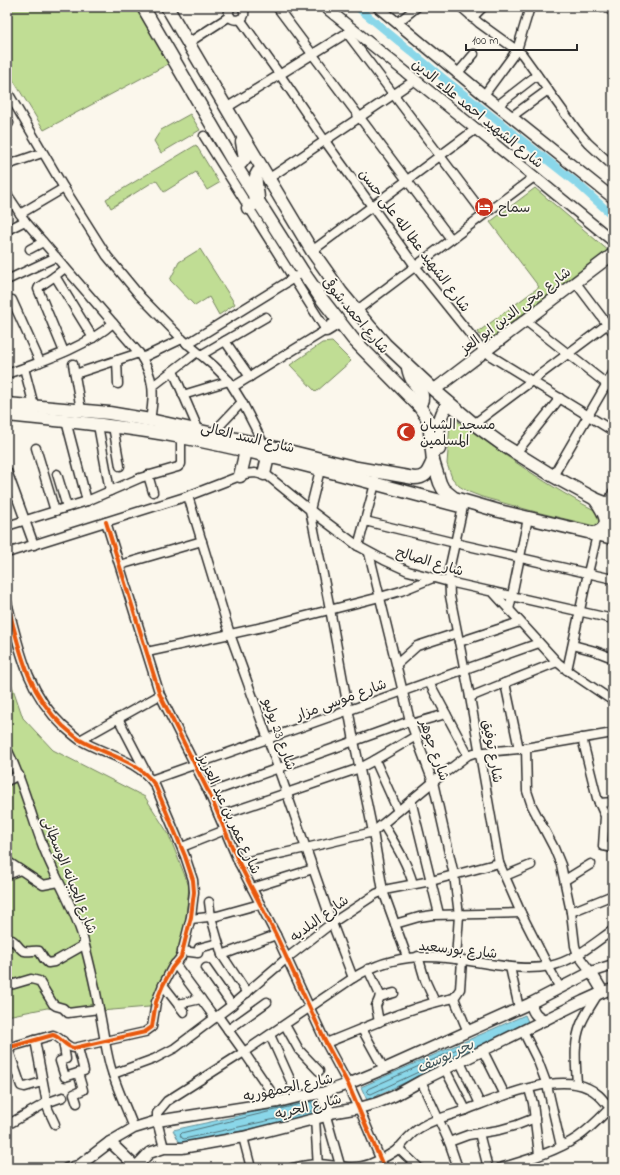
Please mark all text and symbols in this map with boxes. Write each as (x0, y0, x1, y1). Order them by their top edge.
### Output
scale bar (466, 26, 577, 52)
text: 100 m (472, 32, 499, 50)
street label: شارع الشهيد احمد علاء الدين (407, 54, 548, 174)
street label: شارع الشهيد عطا لله على حسن (353, 165, 475, 317)
hotel icon: سماح (473, 196, 495, 218)
place label: سماح (498, 198, 530, 219)
street label: شارع محى الدين ابو العز (455, 262, 576, 361)
street label: شارع احمد شوقى (316, 273, 393, 359)
place label: مسجد الشبان المسلمين (420, 415, 495, 452)
street label: شارع السد العالى (199, 417, 297, 459)
mosque icon: مسجد الشبان المسلمين (395, 421, 417, 443)
street label: شارع الصالح (393, 542, 466, 583)
street label: شارع موسى مزار (292, 674, 390, 727)
street label: شارع 23 يوليو (256, 695, 301, 773)
street label: شارع جوهر (413, 716, 454, 784)
street label: شارع توفيق (476, 718, 507, 785)
street label: شارع عمر بن عبد العزيز (191, 750, 266, 878)
street label: شارع الجبانه الوسطانى (35, 814, 102, 938)
street label: شارع البلديه (286, 891, 354, 948)
street label: شارع بورسعيد (417, 936, 498, 965)
water label: بحر يوسف (413, 1034, 478, 1080)
street label: شارع الجمهوريه (242, 1069, 335, 1108)
street label: شارع الحريه (273, 1089, 344, 1126)

